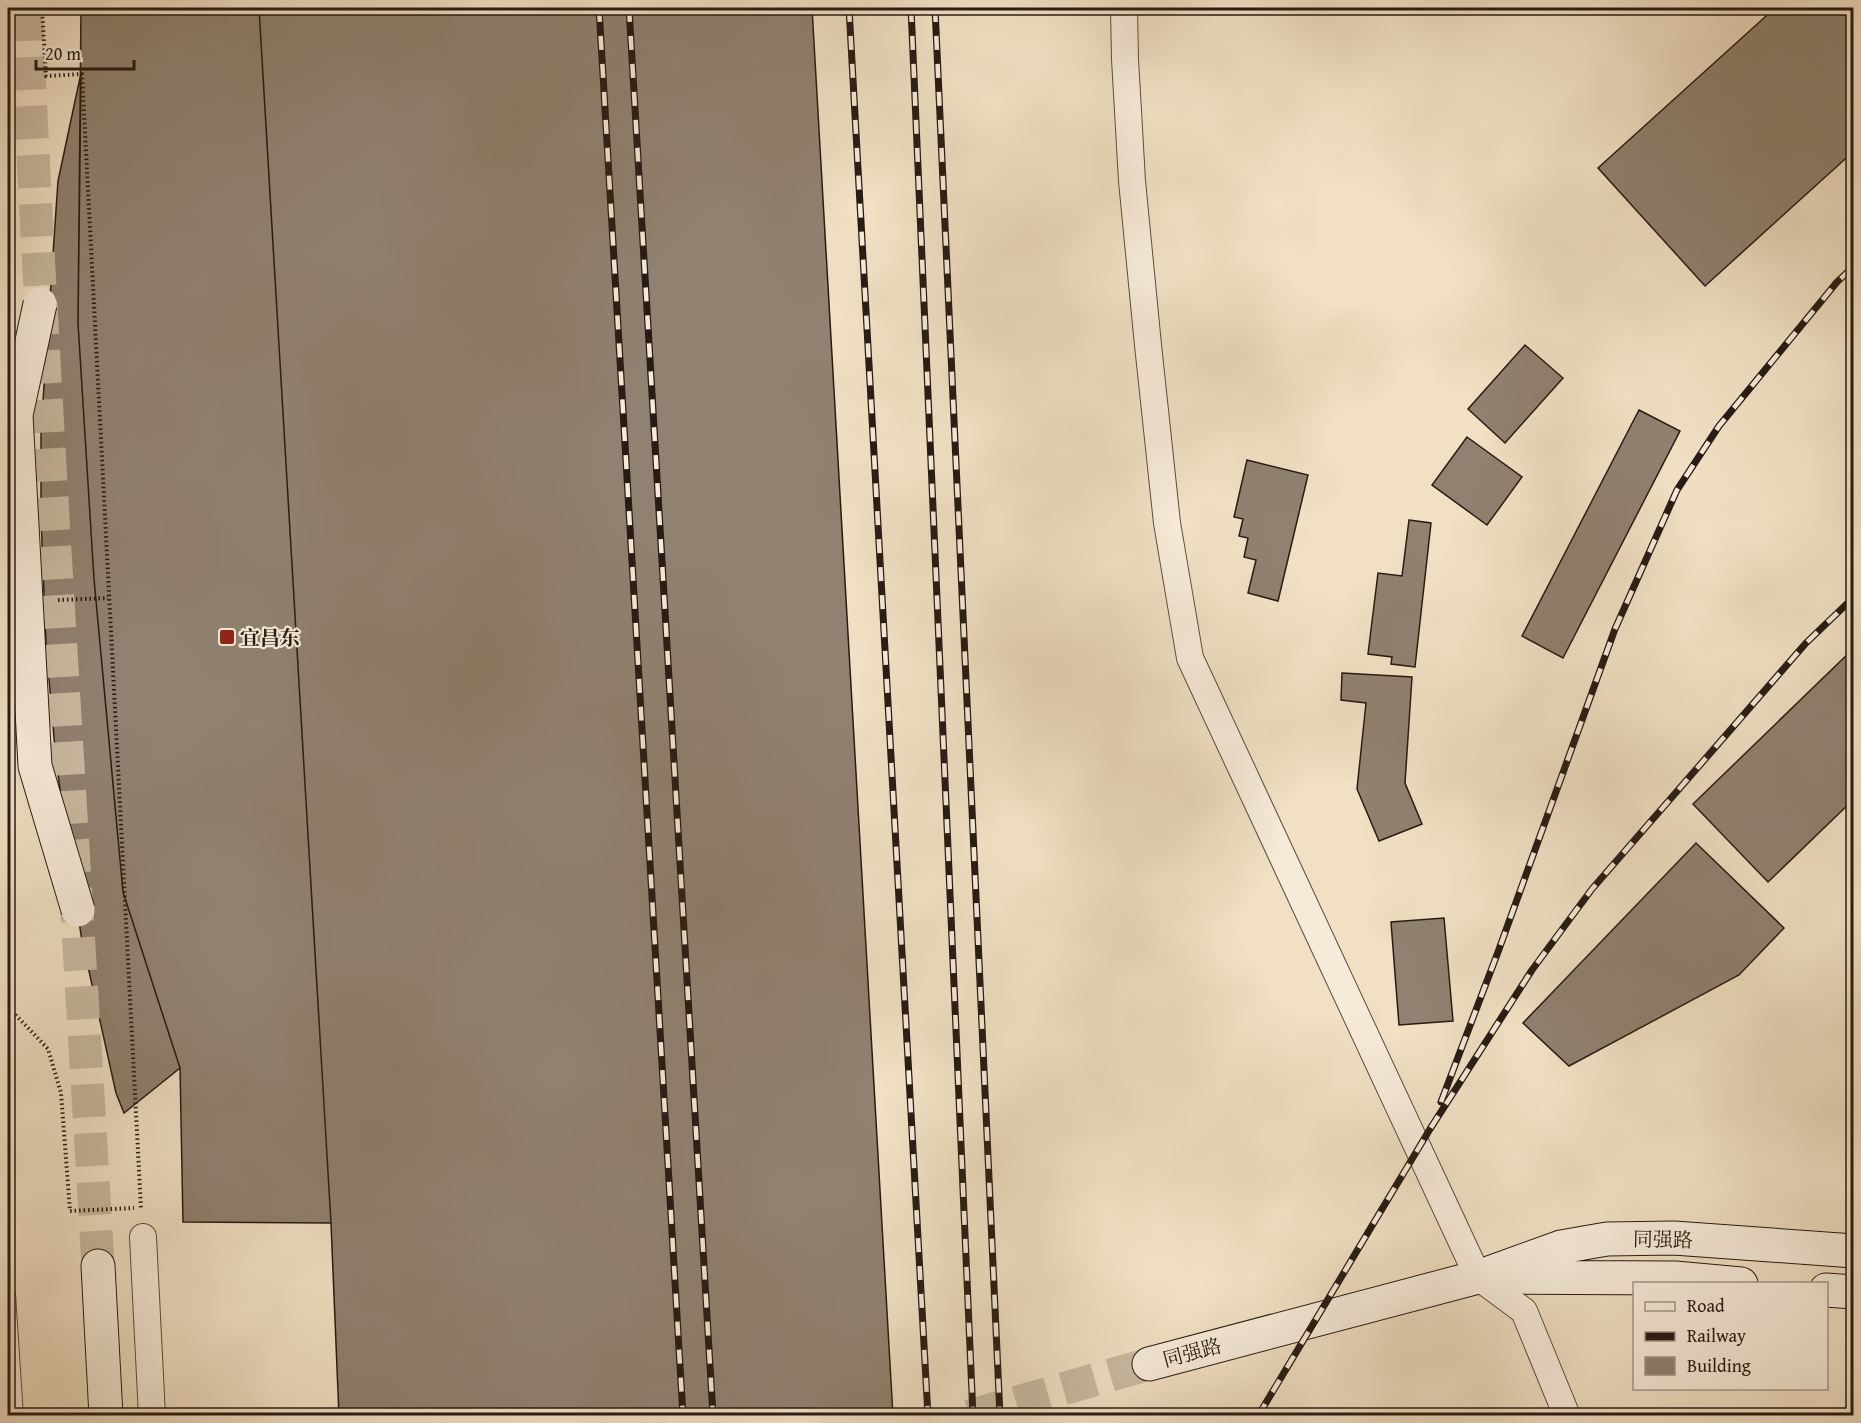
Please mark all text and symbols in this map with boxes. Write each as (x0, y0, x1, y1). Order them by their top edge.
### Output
scale bar (36, 33, 134, 71)
text: 20 m (45, 40, 81, 67)
place label: 宜昌东 (240, 623, 300, 652)
marker: 宜昌东 (218, 628, 236, 646)
street label: 同强路 (1633, 1224, 1693, 1254)
legend (1633, 1282, 1828, 1390)
text: Road (1687, 1292, 1725, 1319)
text: Railway (1687, 1322, 1746, 1349)
street label: 同强路 (1159, 1330, 1225, 1374)
text: Building (1687, 1352, 1751, 1379)

